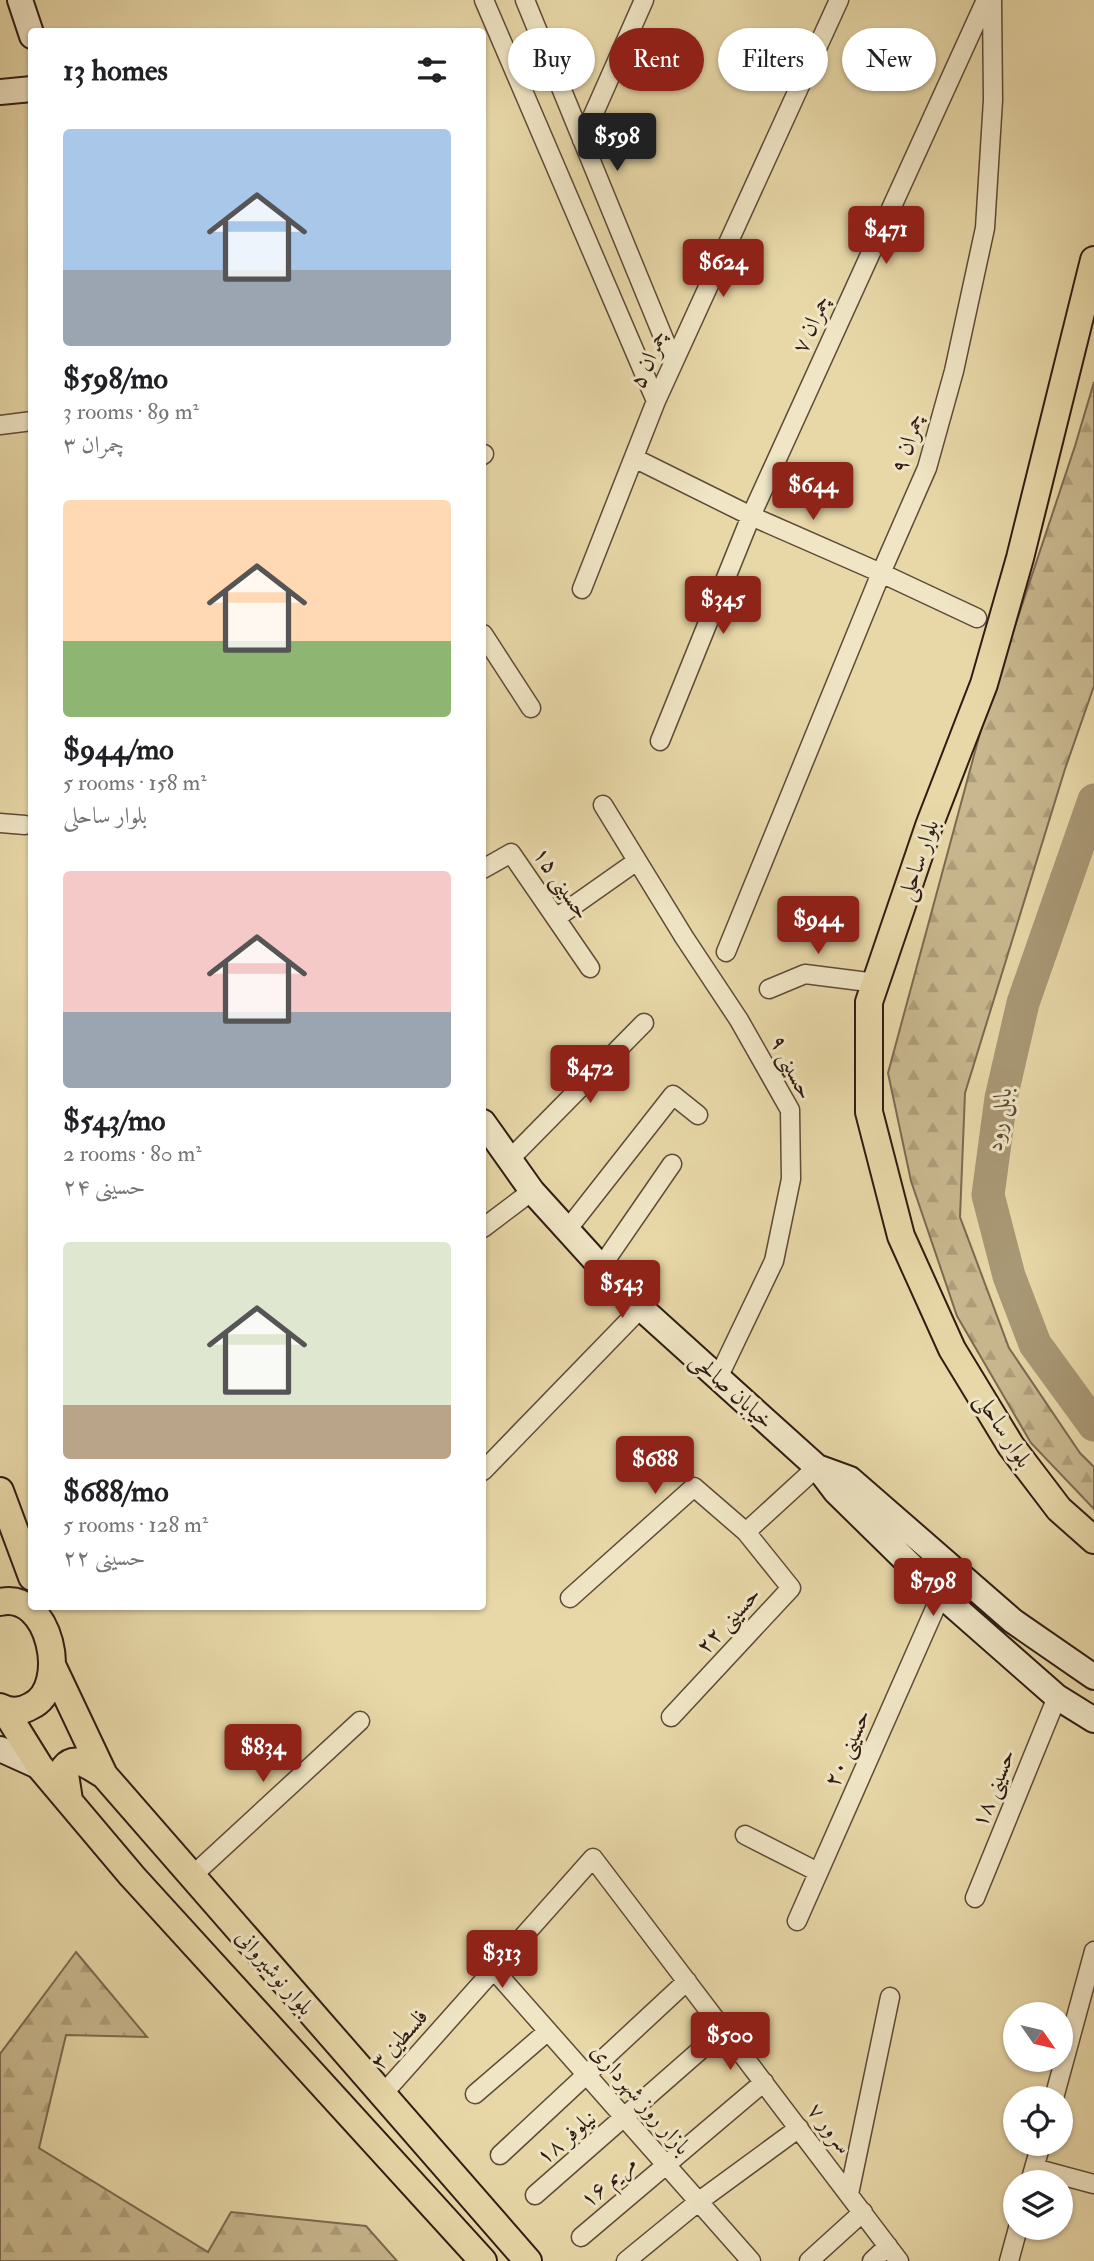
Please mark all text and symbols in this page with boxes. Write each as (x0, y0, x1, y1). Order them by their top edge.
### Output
chip: Buy (508, 28, 595, 91)
chip: Rent (609, 28, 704, 91)
chip: Filters (718, 28, 828, 91)
chip: New (842, 28, 936, 91)
icon: filters (413, 51, 451, 89)
text: 13 homes (63, 52, 168, 89)
pin: $598 (576, 114, 658, 173)
text: $598 (594, 121, 640, 150)
icon: home (194, 174, 320, 300)
pin: $471 (845, 206, 927, 266)
text: $471 (864, 214, 908, 243)
pin: $624 (682, 240, 764, 299)
text: $624 (699, 247, 747, 276)
street label: چمران ۷ (785, 290, 837, 358)
street label: چمران ۵ (622, 325, 674, 393)
text: $598/mo (63, 360, 168, 397)
text: 3 rooms · 89 m² (63, 397, 199, 426)
street label: چمران ۹ (884, 409, 930, 477)
text: چمران ۳ (63, 430, 124, 459)
pin: $644 (772, 462, 854, 522)
text: $644 (788, 470, 838, 499)
icon: home (194, 545, 320, 671)
pin: $345 (682, 576, 764, 636)
text: $345 (701, 584, 745, 613)
text: $944/mo (63, 731, 174, 768)
text: 5 rooms · 158 m² (63, 768, 207, 797)
text: بلوار ساحلی (63, 801, 147, 830)
street label: بلوار ساحلی (891, 816, 948, 905)
street label: حسینی ۱۵ (526, 841, 597, 926)
pin: $944 (777, 897, 859, 956)
text: $944 (793, 904, 843, 933)
icon: home (194, 916, 320, 1042)
street label: حسینی ٩ (763, 1030, 821, 1105)
pin: $472 (549, 1046, 631, 1105)
text: $472 (566, 1053, 614, 1082)
water label: بابل رود (979, 1084, 1020, 1154)
text: $543/mo (63, 1102, 166, 1139)
text: 2 rooms · 80 m² (63, 1139, 202, 1168)
text: حسینی ۲۴ (63, 1172, 145, 1201)
pin: $543 (581, 1260, 663, 1320)
text: $543 (600, 1268, 644, 1297)
icon: home (194, 1287, 320, 1413)
street label: خيابان صالحی (683, 1345, 780, 1436)
street label: بلوار ساحلی (966, 1387, 1039, 1475)
pin: $688 (614, 1436, 696, 1496)
text: $688 (632, 1444, 678, 1473)
text: $688/mo (63, 1473, 169, 1510)
text: 5 rooms · 128 m² (63, 1510, 208, 1539)
text: حسینی ۲۲ (63, 1543, 145, 1572)
pin: $798 (892, 1558, 974, 1618)
text: $798 (910, 1566, 956, 1595)
street label: حسینی ۲۲ (689, 1580, 767, 1661)
street label: حسینی ٢٠ (817, 1705, 878, 1792)
pin: $834 (222, 1724, 304, 1784)
text: $834 (241, 1732, 285, 1761)
street label: حسینی ۱۸ (964, 1744, 1023, 1832)
street label: بلوار نوشیروانی (229, 1923, 321, 2021)
pin: $313 (461, 1930, 543, 1990)
text: $313 (483, 1938, 521, 1967)
street label: فلسطین ۳ (364, 2002, 434, 2076)
north arrow (1003, 2002, 1073, 2072)
map controls (1003, 2002, 1073, 2240)
pin: $500 (689, 2012, 771, 2072)
text: $500 (707, 2020, 753, 2049)
street label: بازار روز شهرداری (585, 2037, 697, 2161)
button: locate (1003, 2086, 1073, 2156)
street label: سرور ۷ (800, 2096, 859, 2160)
street label: نیلوفر ۱۸ (530, 2103, 602, 2171)
street label: مریم ۱۶ (573, 2148, 646, 2217)
button: layers (1003, 2170, 1073, 2240)

